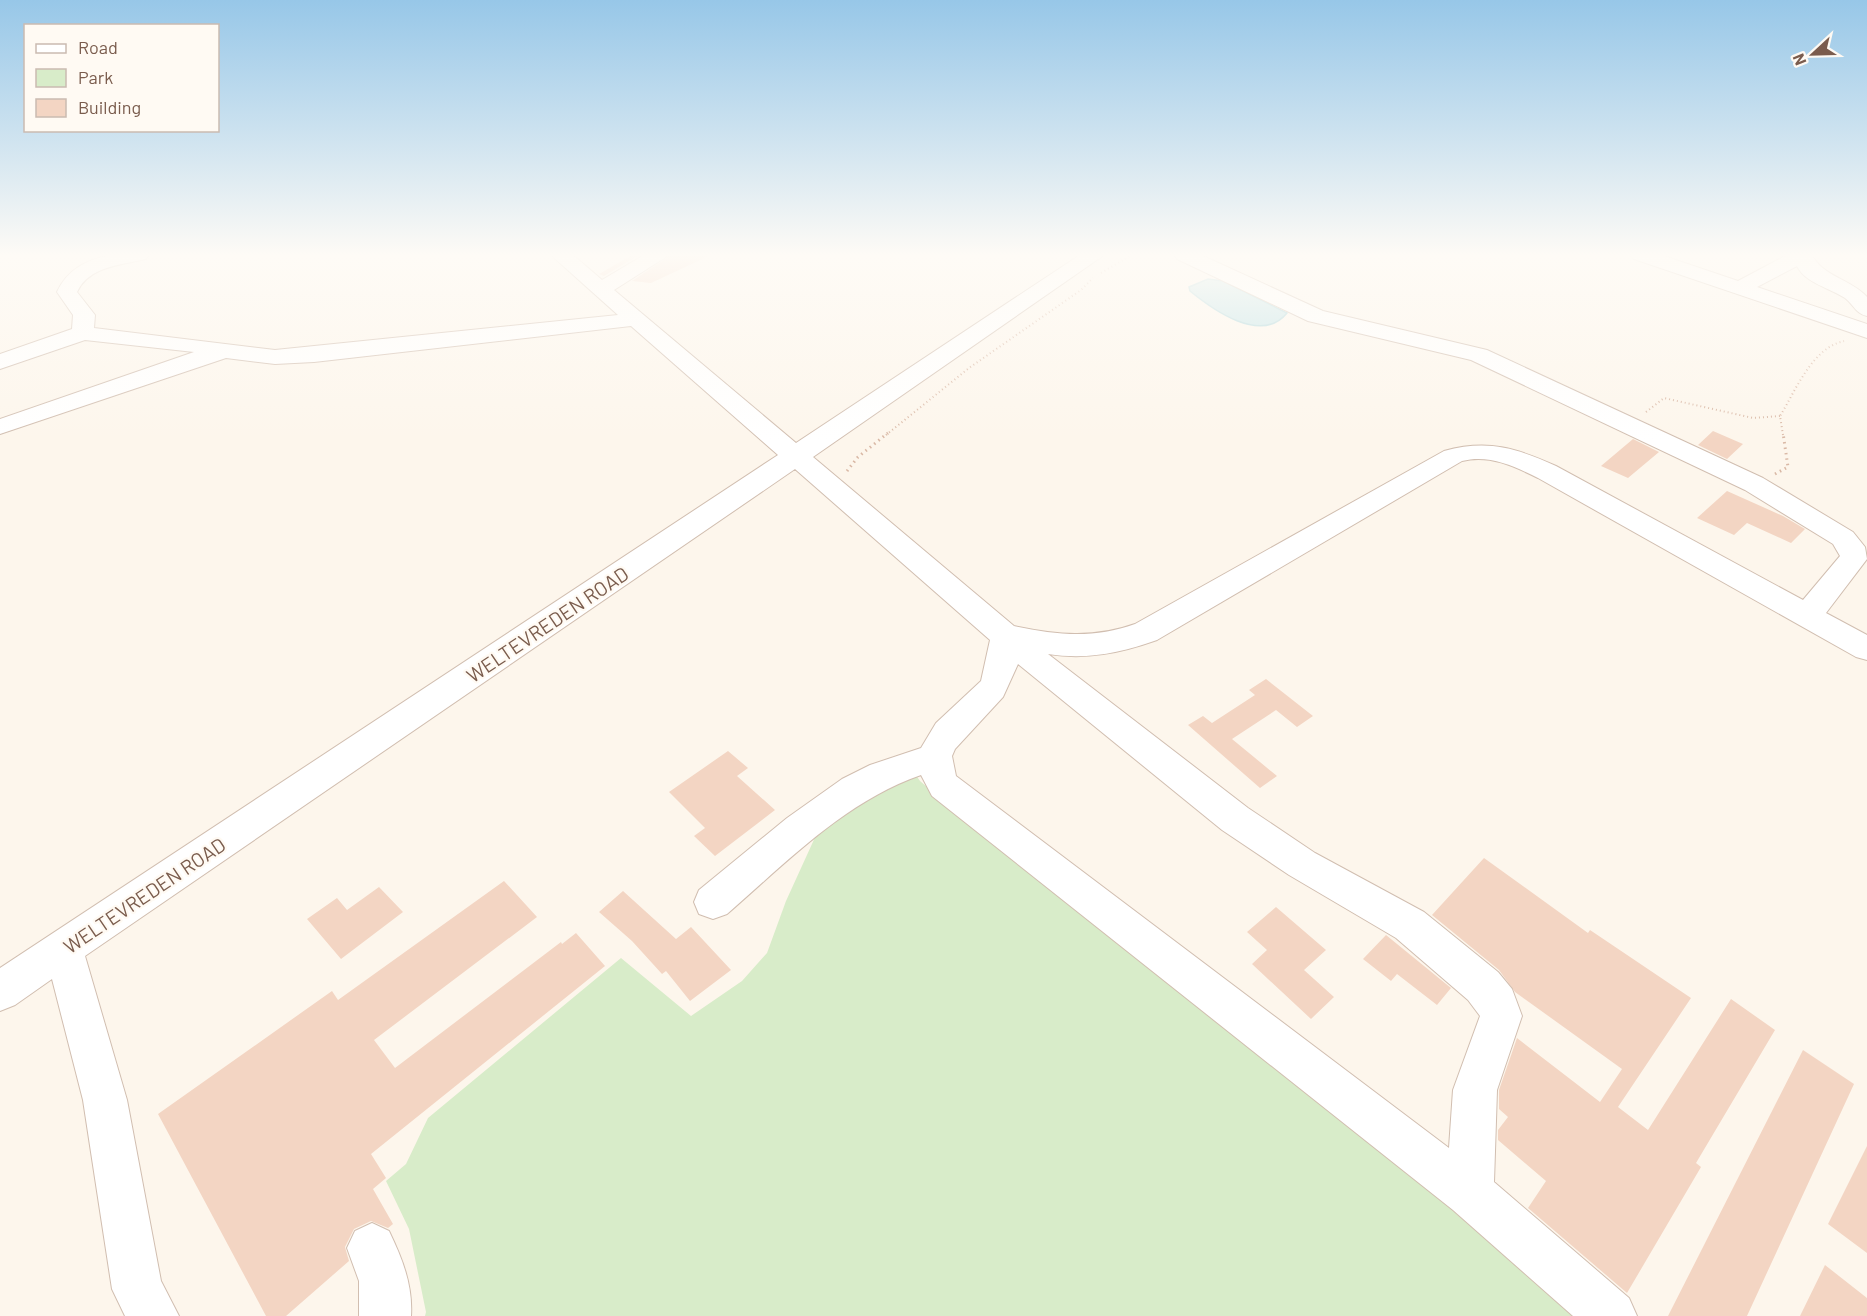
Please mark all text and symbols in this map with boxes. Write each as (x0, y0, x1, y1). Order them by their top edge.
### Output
legend (24, 24, 219, 132)
north arrow (1783, 24, 1843, 84)
text: Road (78, 36, 118, 58)
text: N (1788, 51, 1809, 68)
text: Park (78, 66, 113, 88)
text: Building (78, 96, 141, 118)
street label: WELTEVREDEN ROAD (462, 561, 632, 687)
street label: WELTEVREDEN ROAD (59, 832, 229, 958)

